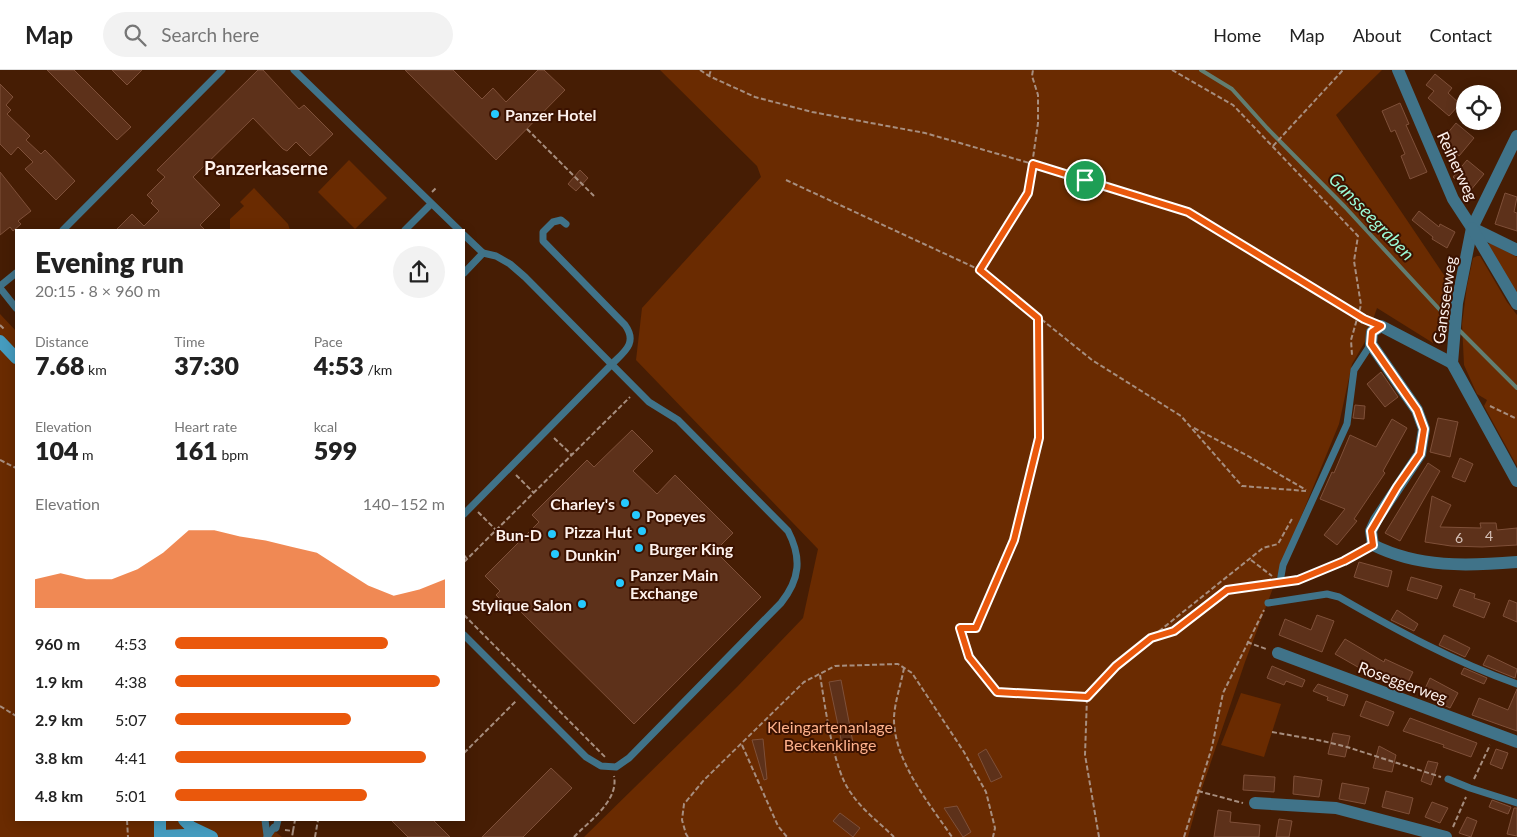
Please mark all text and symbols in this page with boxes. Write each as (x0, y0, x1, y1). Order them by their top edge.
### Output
search box (103, 12, 453, 57)
text: Map (25, 20, 73, 49)
icon: search (121, 21, 149, 49)
text: Search here (161, 23, 259, 46)
text: Home (1213, 24, 1261, 46)
text: Map (1289, 24, 1325, 46)
text: About (1353, 24, 1402, 46)
text: Contact (1430, 24, 1492, 46)
map controls (1456, 85, 1501, 130)
button: locate (1456, 85, 1501, 130)
place label: Panzer Hotel (505, 105, 597, 124)
marker: Panzer Hotel (489, 108, 501, 120)
street label: Reiherweg (1434, 128, 1482, 204)
district label: Panzerkaserne (204, 156, 328, 179)
pin (1064, 159, 1106, 201)
icon: arrive (1071, 166, 1099, 194)
water label: Gansseegraben (1325, 167, 1419, 265)
text: Evening run (35, 245, 184, 279)
button: share (393, 246, 445, 298)
street label: Gansseeweg (1428, 255, 1460, 345)
text: 20:15 · 8 × 960 m (35, 281, 160, 300)
text: Distance (35, 333, 89, 350)
text: Time (174, 333, 205, 350)
text: Pace (314, 333, 343, 350)
text: 7.68 (35, 350, 84, 380)
text: 37:30 (174, 350, 239, 380)
text: 4:53 (314, 350, 364, 380)
text: km (84, 361, 107, 378)
text: /km (364, 361, 392, 378)
text: Elevation (35, 418, 92, 435)
text: Heart rate (174, 418, 237, 435)
text: kcal (314, 418, 337, 435)
text: 104 (35, 435, 79, 465)
text: 161 (174, 435, 218, 465)
text: 599 (314, 435, 357, 465)
text: m (79, 446, 94, 463)
text: bpm (218, 446, 249, 463)
text: Elevation (35, 494, 100, 513)
text: 140–152 m (363, 494, 445, 513)
place label: Charley's (550, 494, 615, 513)
marker: Charley's (619, 497, 631, 509)
place label: Popeyes (646, 506, 706, 525)
marker: Popeyes (630, 509, 642, 521)
place label: Pizza Hut (564, 522, 632, 541)
place label: Bun-D (495, 525, 542, 544)
marker: Pizza Hut (636, 525, 648, 537)
house number: 4 (1485, 527, 1493, 544)
marker: Bun-D (546, 528, 558, 540)
house number: 6 (1455, 529, 1463, 546)
place label: Burger King (649, 539, 734, 558)
marker: Burger King (633, 542, 645, 554)
place label: Dunkin' (565, 545, 620, 564)
marker: Dunkin' (549, 548, 561, 560)
place label: Panzer Main Exchange (630, 565, 718, 602)
marker: Panzer Main Exchange (614, 577, 626, 589)
place label: Stylique Salon (472, 595, 572, 614)
marker: Stylique Salon (576, 598, 588, 610)
text: 960 m (35, 634, 80, 653)
text: 4:53 (115, 634, 147, 653)
street label: Roseggerweg (1356, 657, 1450, 707)
text: 1.9 km (35, 672, 83, 691)
text: 4:38 (115, 672, 147, 691)
text: 2.9 km (35, 710, 83, 729)
text: 5:07 (115, 710, 147, 729)
park label: Kleingartenanlage Beckenklinge (767, 717, 893, 754)
text: 3.8 km (35, 748, 83, 767)
text: 4:41 (115, 748, 147, 767)
text: 4.8 km (35, 786, 83, 805)
text: 5:01 (115, 786, 147, 805)

